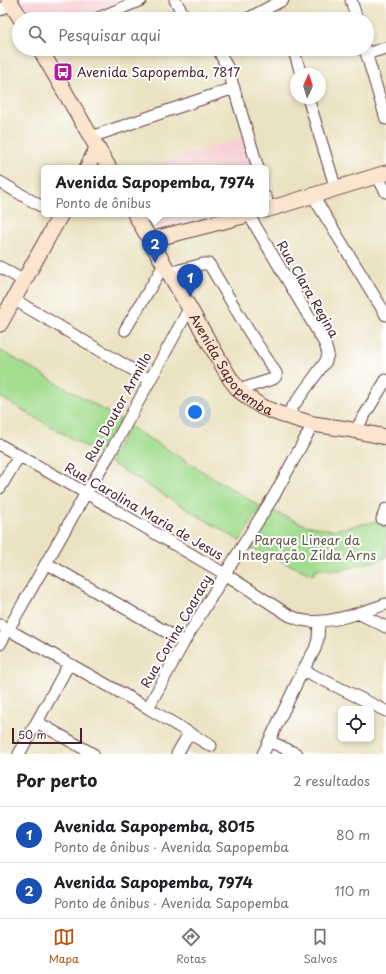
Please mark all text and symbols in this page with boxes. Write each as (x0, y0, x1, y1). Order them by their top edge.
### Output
search box (12, 12, 374, 56)
icon: search (26, 23, 48, 45)
text: Pesquisar aqui (58, 23, 161, 46)
bus stop icon: Avenida Sapopemba, 7817 (52, 61, 74, 83)
place label: Avenida Sapopemba, 7817 (77, 62, 240, 81)
north arrow (290, 68, 326, 104)
popup (41, 165, 269, 217)
text: Avenida Sapopemba, 7974 (56, 170, 254, 193)
text: Ponto de ônibus (56, 193, 151, 212)
pin: 2 (142, 230, 168, 263)
street label: Rua Clara Regina (273, 237, 344, 342)
pin: 1 (177, 264, 203, 297)
street label: Avenida Sapopemba (185, 309, 276, 420)
street label: Rua Doutor Armillo (80, 348, 156, 465)
your location (185, 402, 205, 422)
street label: Rua Carolina Maria de Jesus (61, 457, 227, 564)
park label: Parque Linear da Integração Zilda Arns (238, 530, 376, 564)
street label: Rua Corina Coaracy (135, 571, 216, 691)
map controls (338, 706, 374, 742)
button: locate (338, 706, 374, 742)
scale bar (12, 726, 82, 745)
text: 50 m (18, 726, 47, 743)
text: Por perto (16, 767, 97, 793)
text: 2 resultados (293, 771, 370, 790)
text: Avenida Sapopemba, 8015 (54, 814, 255, 837)
text: 1 (26, 825, 32, 844)
text: 80 m (336, 825, 370, 844)
text: Ponto de ônibus · Avenida Sapopemba (54, 837, 289, 856)
text: Avenida Sapopemba, 7974 (54, 870, 253, 893)
text: 2 (24, 881, 34, 900)
text: 110 m (335, 881, 370, 900)
text: Ponto de ônibus · Avenida Sapopemba (54, 893, 289, 912)
tab: Mapa (49, 926, 79, 967)
tab: Rotas (176, 926, 206, 967)
tab: Salvos (303, 926, 337, 967)

